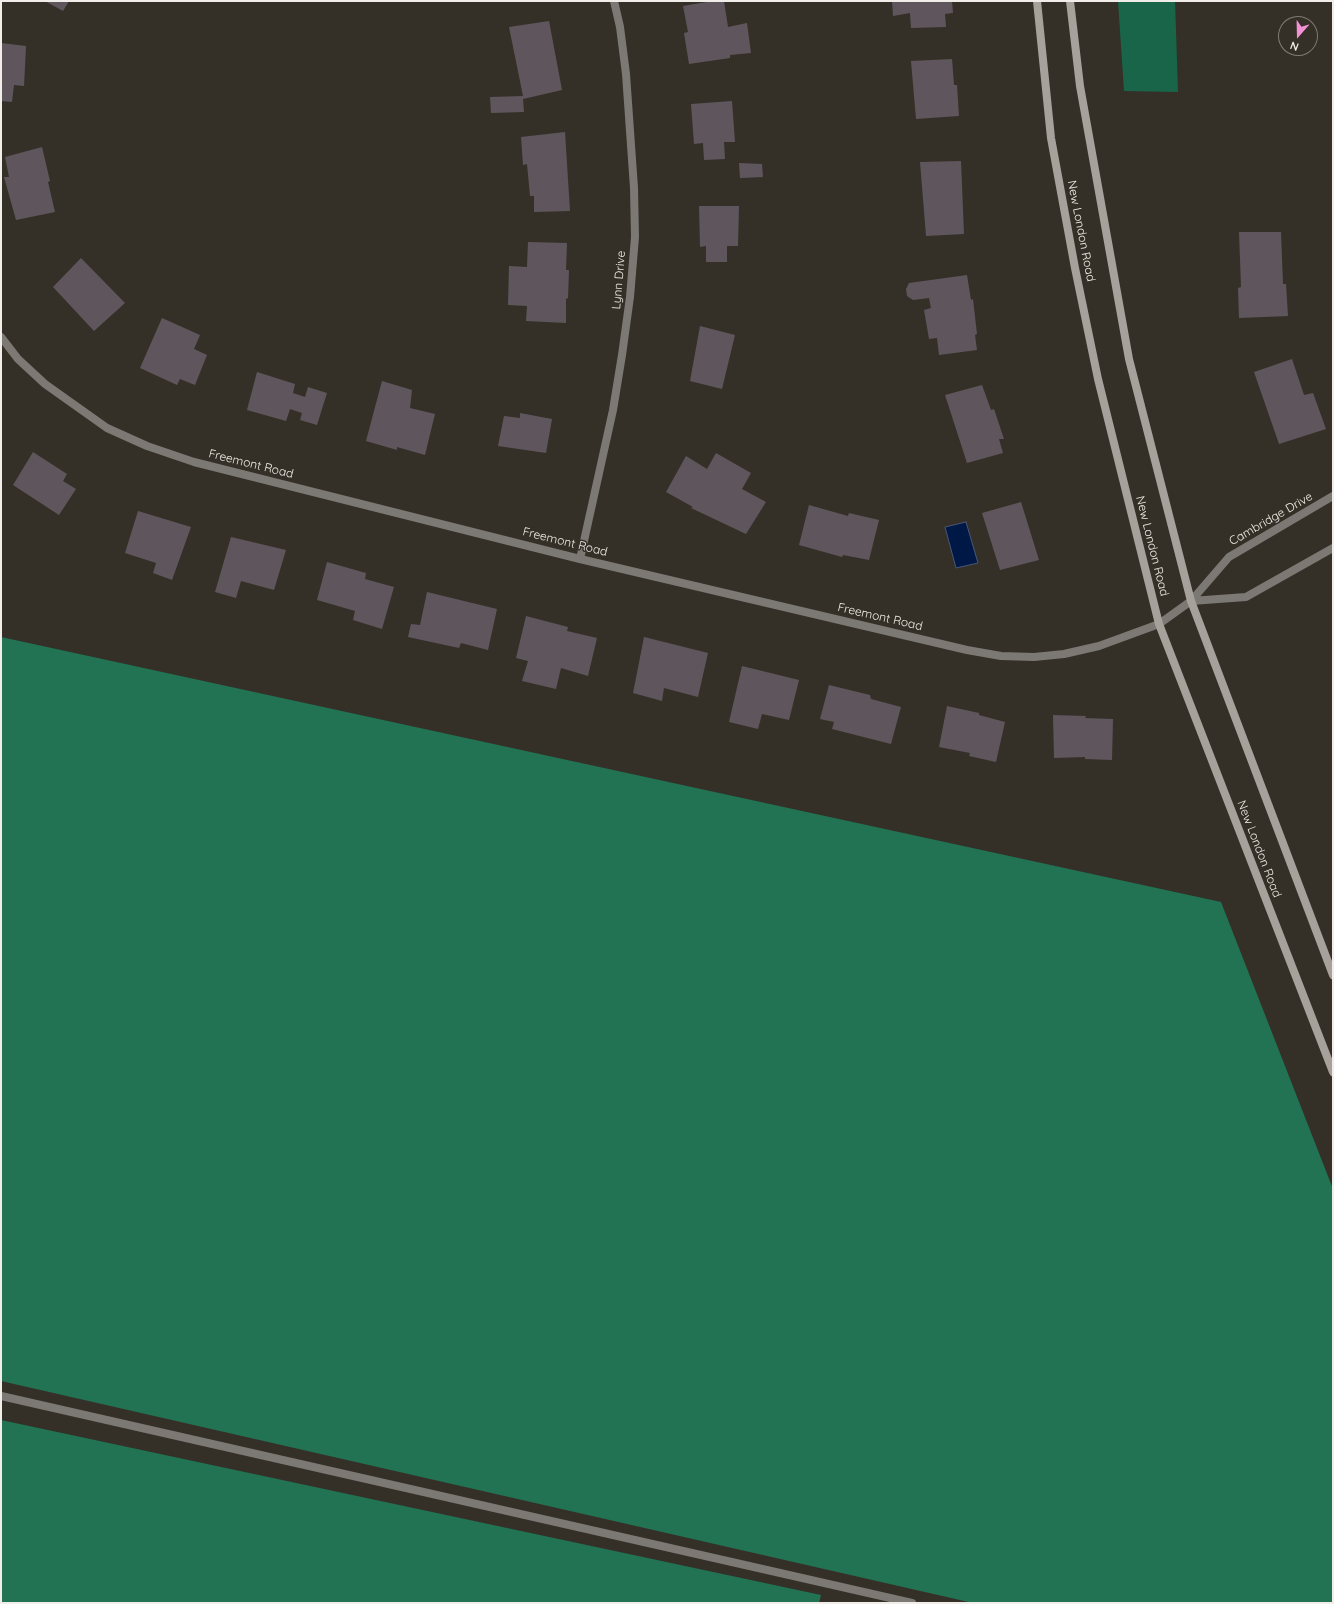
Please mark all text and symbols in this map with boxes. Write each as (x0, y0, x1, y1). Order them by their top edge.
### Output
north arrow (1278, 16, 1318, 56)
text: N (1288, 38, 1300, 54)
street label: New London Road (1064, 179, 1098, 283)
street label: Lynn Drive (609, 250, 629, 310)
street label: Freemont Road (207, 447, 295, 481)
street label: Cambridge Drive (1227, 489, 1315, 549)
street label: New London Road (1133, 494, 1171, 598)
street label: Freemont Road (521, 525, 609, 559)
street label: Freemont Road (836, 600, 924, 634)
street label: New London Road (1234, 798, 1284, 900)

